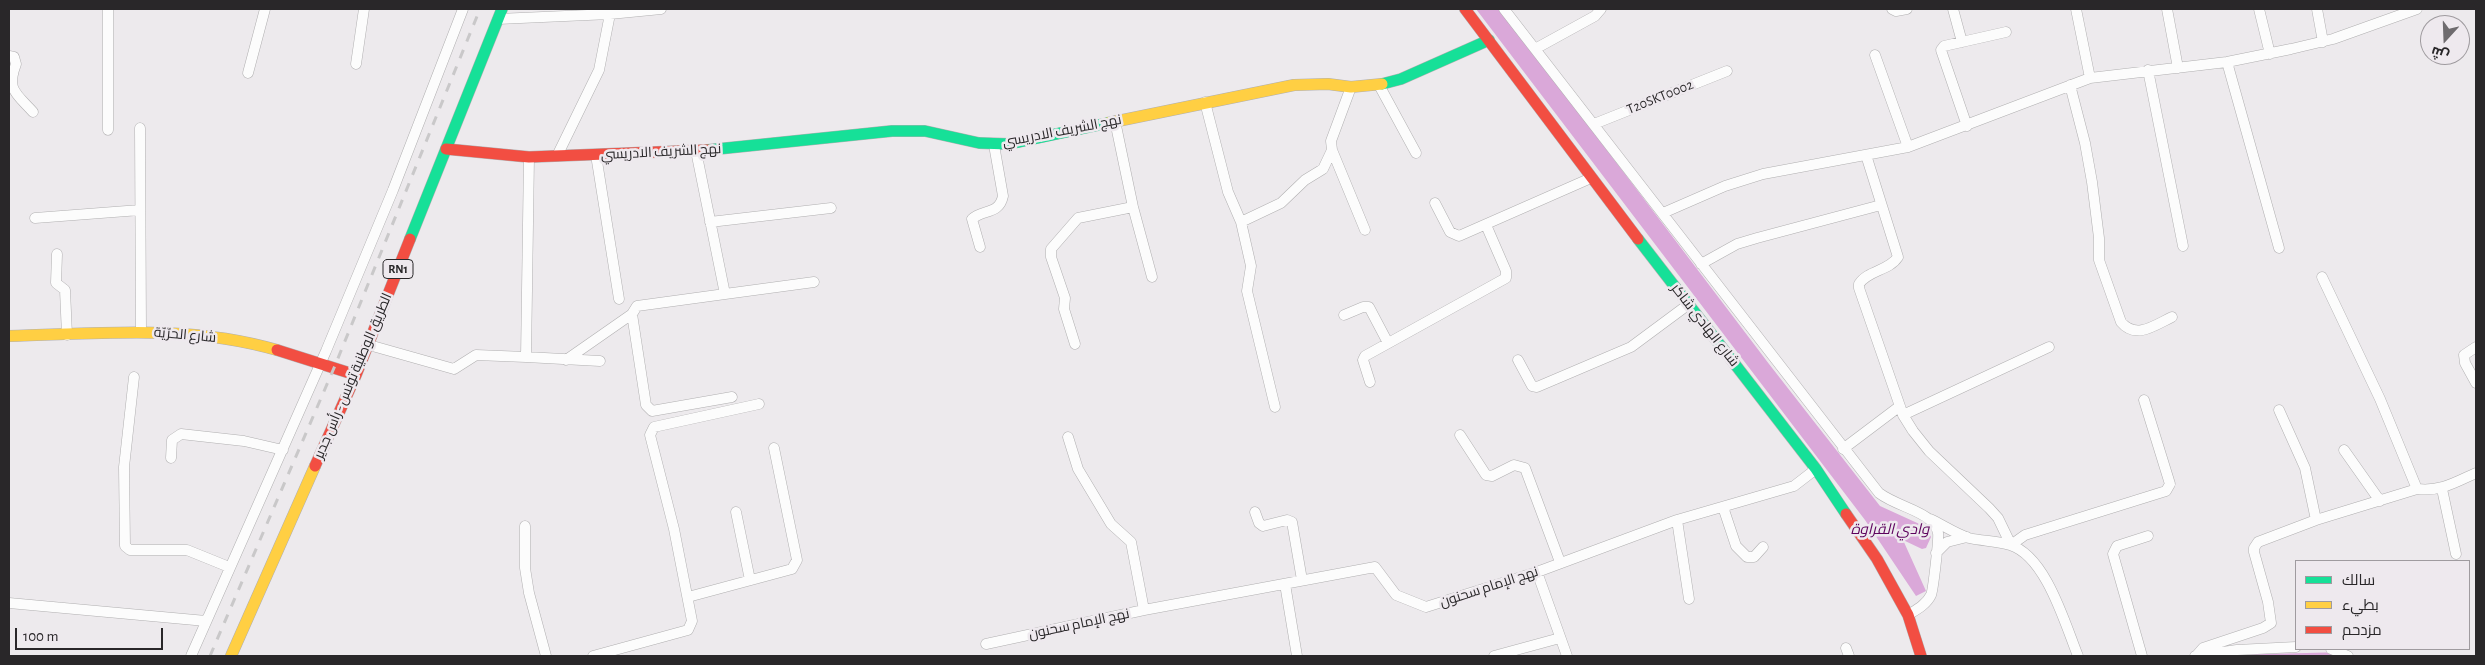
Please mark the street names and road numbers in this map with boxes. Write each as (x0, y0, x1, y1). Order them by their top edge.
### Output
street label: T20SKT0002 (1624, 76, 1696, 118)
street label: نهج الشريف الادريسي (1001, 111, 1123, 151)
street label: نهج الشريف الادريسي (600, 140, 722, 164)
road number: RN1 (383, 260, 413, 278)
street label: شارع الهادي شاكر (1667, 280, 1743, 370)
street label: الطريق الوطنية تونس - رأس جدير (310, 291, 396, 461)
street label: شارع الحرّيّة (153, 324, 217, 346)
street label: نهج الإمام سحنون (1438, 563, 1540, 611)
street label: نهج الإمام سحنون (1027, 605, 1131, 643)

